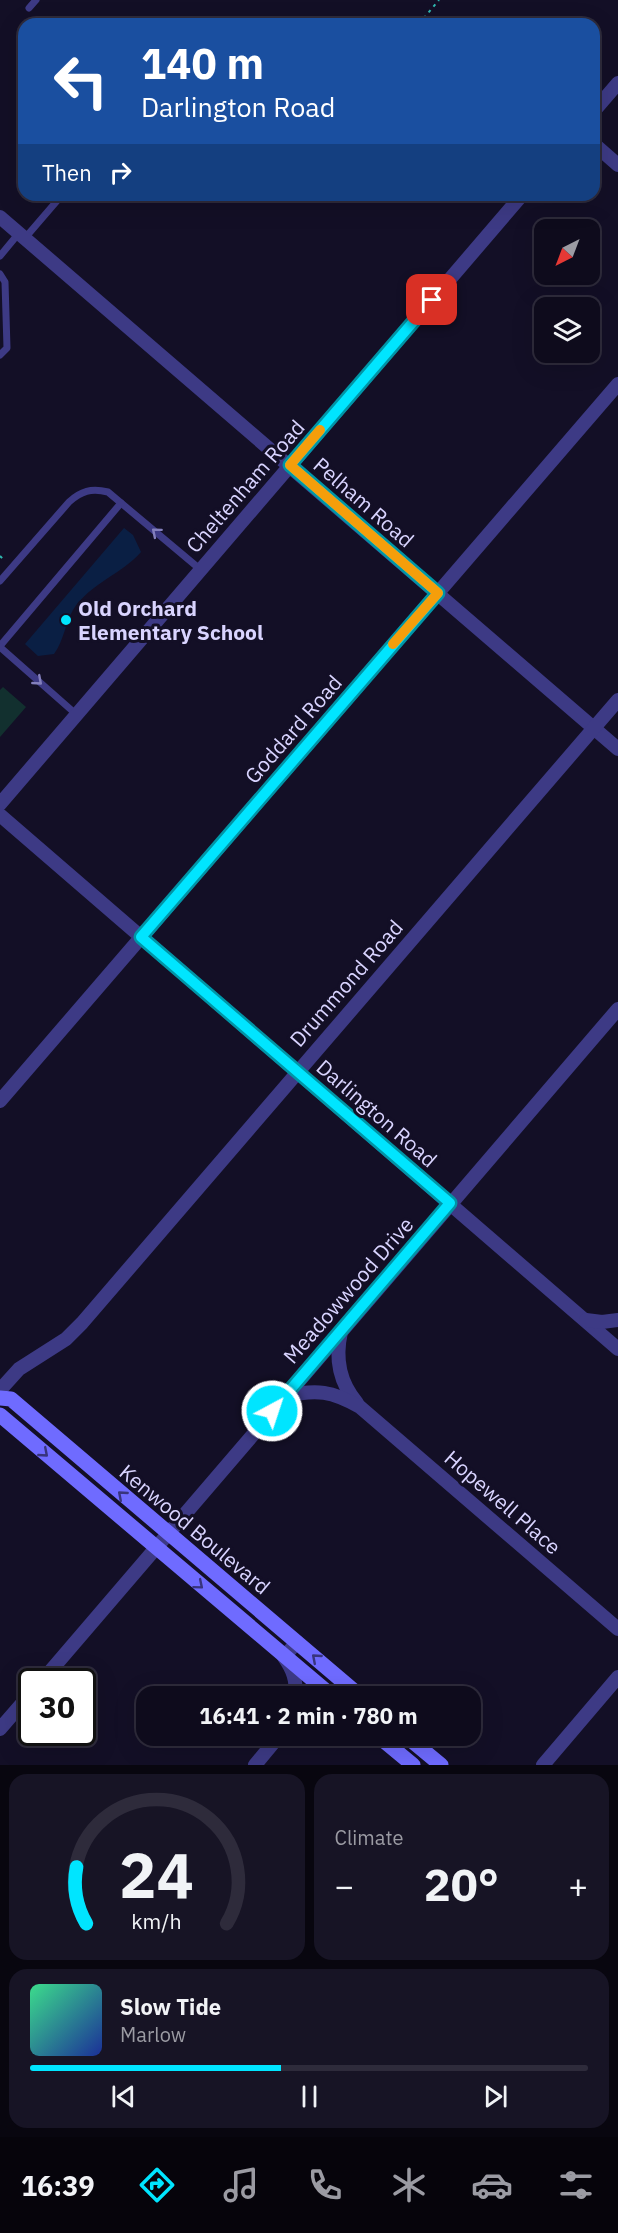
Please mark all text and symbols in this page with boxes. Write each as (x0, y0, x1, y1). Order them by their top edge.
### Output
text: 140 m (141, 36, 264, 91)
icon: left (42, 42, 120, 120)
text: Darlington Road (141, 89, 335, 124)
icon: right (104, 156, 137, 189)
text: Then (42, 158, 92, 187)
north arrow (534, 219, 600, 285)
map controls (534, 219, 600, 363)
pin (406, 274, 457, 325)
icon: arrive (415, 283, 448, 316)
button: layers (534, 297, 600, 363)
street label: Cheltenham Road (179, 414, 311, 558)
street label: Pelham Road (308, 451, 420, 553)
one-way arrow (152, 528, 163, 539)
place label: Old Orchard Elementary School (78, 594, 263, 646)
marker: Old Orchard Elementary School (59, 613, 73, 627)
street label: Goddard Road (238, 669, 348, 789)
one-way arrow (32, 674, 42, 685)
street label: Drummond Road (283, 914, 409, 1052)
street label: Darlington Road (311, 1053, 443, 1173)
street label: Meadowwood Drive (277, 1211, 419, 1369)
position arrow (240, 1379, 304, 1443)
street label: Hopewell Place (439, 1444, 567, 1560)
one-way arrow (37, 1446, 48, 1457)
street label: Kenwood Boulevard (114, 1458, 276, 1600)
one-way arrow (118, 1491, 129, 1502)
one-way arrow (193, 1578, 204, 1589)
one-way arrow (312, 1655, 323, 1666)
speed limit sign: 30 (18, 1668, 96, 1746)
text: 16:41 · 2 min · 780 m (199, 1701, 418, 1730)
text: Climate (335, 1824, 403, 1851)
text: 24 (119, 1834, 194, 1915)
text: 20° (424, 1855, 499, 1913)
text: − (335, 1864, 354, 1907)
text: + (568, 1864, 588, 1907)
text: km/h (132, 1907, 182, 1935)
text: Slow Tide (120, 1992, 221, 2021)
text: Marlow (120, 2021, 186, 2048)
icon: previous (107, 2080, 140, 2113)
icon: pause (293, 2080, 326, 2113)
icon: next (479, 2080, 512, 2113)
icon: directions (136, 2164, 178, 2206)
icon: music (220, 2164, 262, 2206)
icon: phone (304, 2164, 346, 2206)
icon: climate (388, 2164, 430, 2206)
icon: car (471, 2164, 513, 2206)
icon: filters (555, 2164, 597, 2206)
text: 16:39 (21, 2168, 95, 2203)

